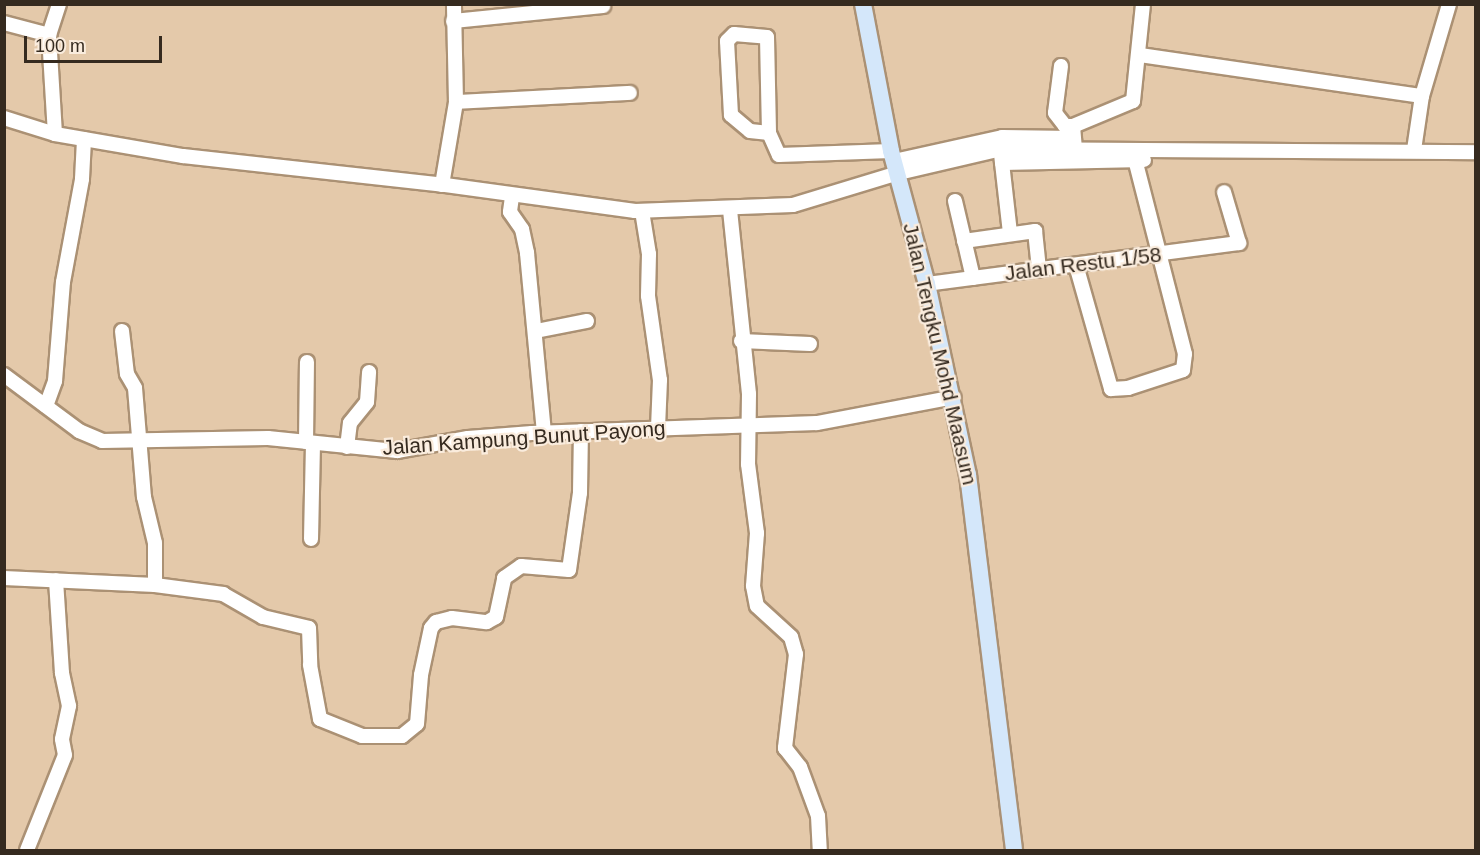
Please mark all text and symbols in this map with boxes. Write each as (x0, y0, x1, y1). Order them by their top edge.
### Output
scale bar (27, 24, 165, 62)
text: 100 m (35, 36, 85, 56)
street label: Jalan Tengku Mohd Maasum (898, 220, 982, 488)
street label: Jalan Restu 1/58 (1003, 242, 1163, 286)
street label: Jalan Kampung Bunut Payong (382, 416, 666, 460)

